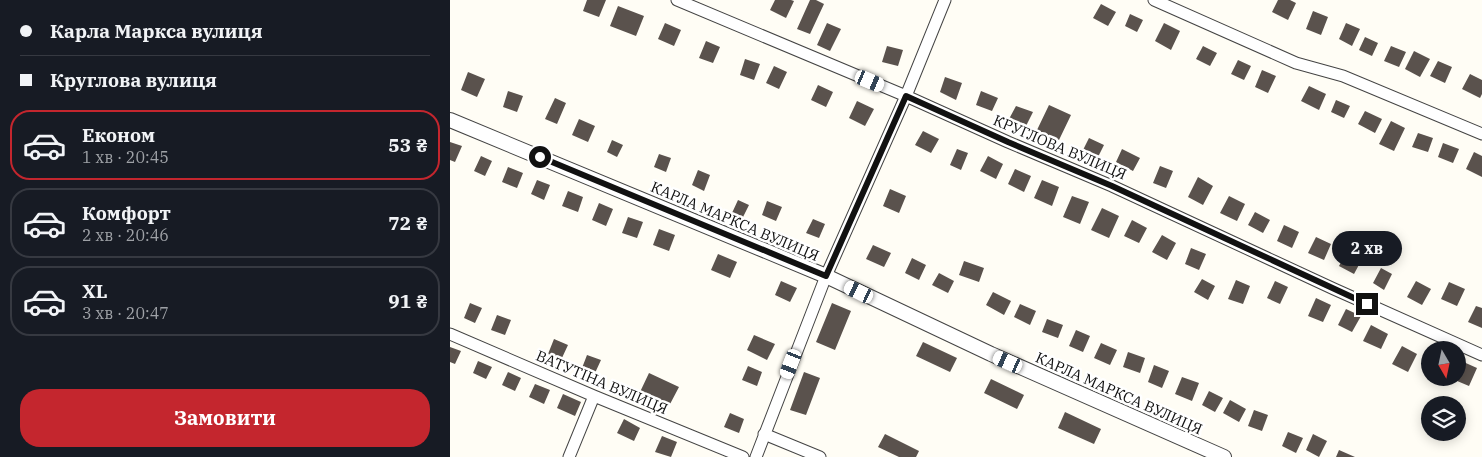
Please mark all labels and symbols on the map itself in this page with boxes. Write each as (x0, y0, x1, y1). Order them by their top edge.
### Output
car (853, 68, 886, 94)
street label: КРУГЛОВА ВУЛИЦЯ (990, 110, 1130, 184)
route start (529, 146, 551, 168)
street label: КАРЛА МАРКСА ВУЛИЦЯ (648, 177, 822, 265)
callout: 2 хв (1332, 232, 1402, 266)
car (842, 279, 875, 305)
route end (1356, 293, 1378, 315)
north arrow (1421, 341, 1466, 386)
street label: ВАТУТІНА ВУЛИЦЯ (533, 346, 671, 418)
car (778, 347, 803, 381)
street label: КАРЛА МАРКСА ВУЛИЦЯ (1033, 348, 1205, 438)
car (991, 349, 1024, 375)

